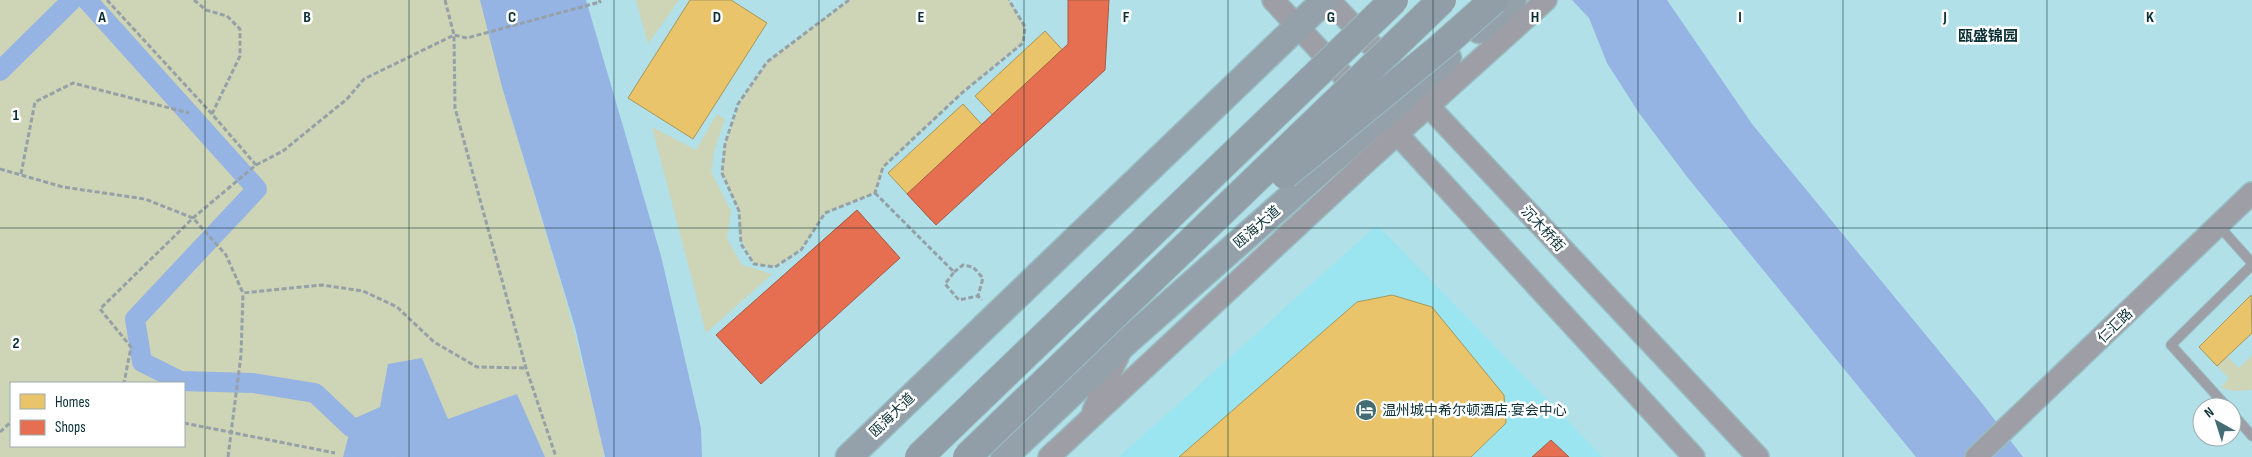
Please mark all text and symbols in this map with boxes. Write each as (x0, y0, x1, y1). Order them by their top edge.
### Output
text: A (97, 8, 106, 27)
text: B (303, 8, 311, 27)
text: C (508, 8, 516, 27)
text: D (713, 8, 721, 27)
text: E (918, 8, 925, 27)
text: F (1123, 8, 1130, 27)
text: G (1327, 8, 1335, 27)
text: H (1531, 8, 1539, 27)
text: I (1738, 8, 1742, 27)
text: J (1942, 8, 1947, 27)
text: K (2146, 8, 2154, 27)
district label: 瓯盛锦园 (1958, 27, 2018, 46)
text: 1 (13, 106, 20, 125)
street label: 瓯海大道 (1230, 202, 1284, 252)
street label: 沉木桥街 (1518, 203, 1568, 255)
street label: 仁汇路 (2094, 305, 2136, 347)
text: 2 (12, 334, 20, 353)
legend (10, 382, 185, 447)
street label: 瓯海大道 (866, 389, 918, 441)
text: Homes (55, 393, 90, 412)
north arrow (2192, 397, 2242, 447)
hotel icon: 温州城中希尔顿酒店·宴会中心 (1354, 398, 1378, 422)
place label: 温州城中希尔顿酒店·宴会中心 (1382, 402, 1567, 419)
text: N (2201, 403, 2217, 421)
text: Shops (55, 418, 86, 437)

